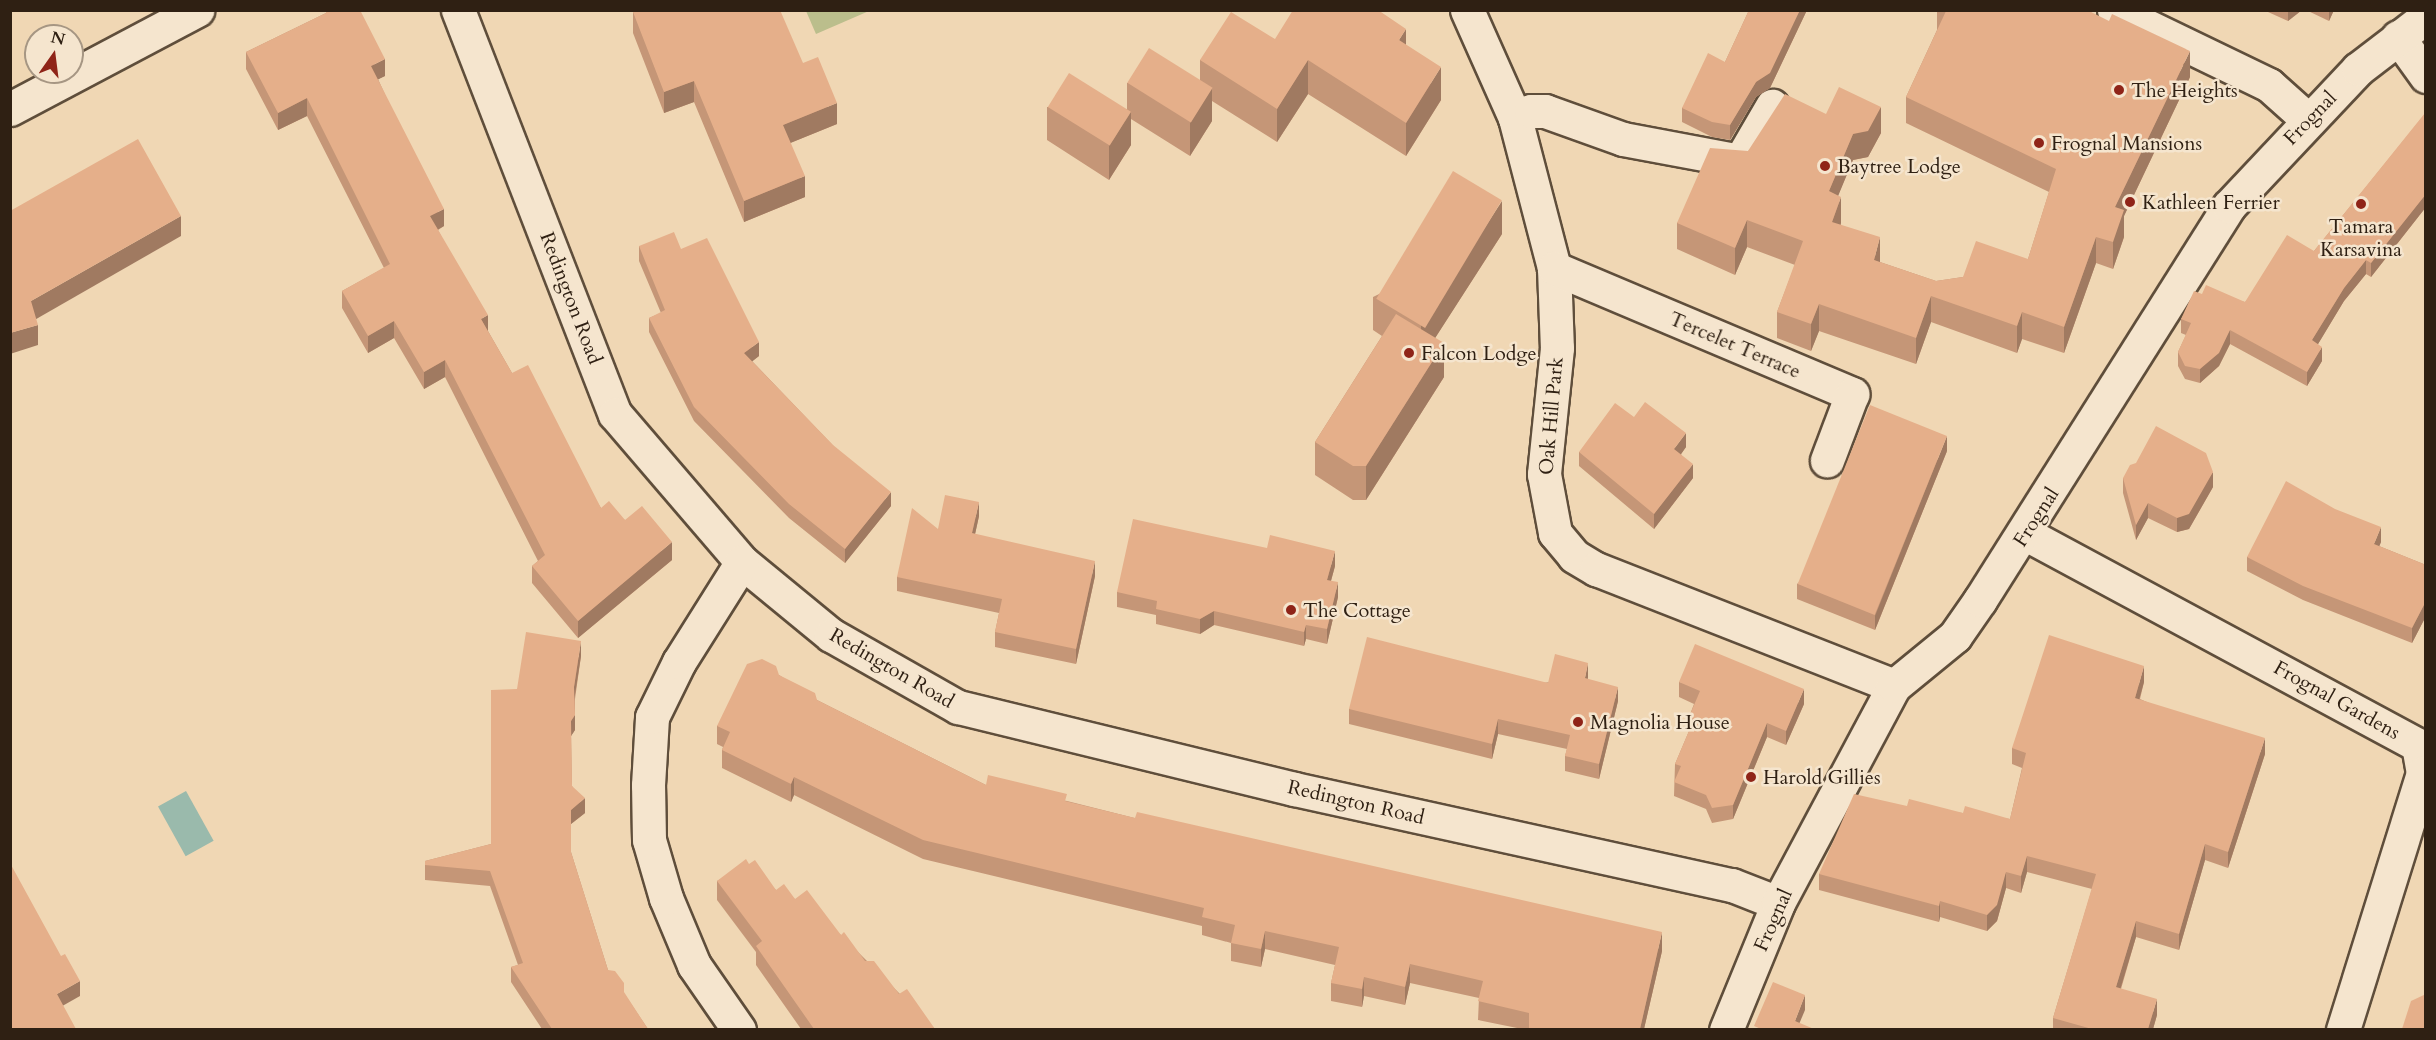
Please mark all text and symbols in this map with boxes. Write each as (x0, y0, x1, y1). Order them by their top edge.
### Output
north arrow (24, 24, 84, 84)
text: N (48, 26, 67, 51)
place label: The Heights (2131, 78, 2238, 102)
marker: The Heights (2112, 83, 2126, 97)
street label: Frognal (2279, 86, 2341, 150)
place label: Frognal Mansions (2051, 131, 2202, 155)
marker: Frognal Mansions (2032, 136, 2046, 150)
place label: Baytree Lodge (1837, 154, 1961, 178)
marker: Baytree Lodge (1818, 159, 1832, 173)
place label: Kathleen Ferrier (2142, 190, 2280, 214)
marker: Kathleen Ferrier (2123, 195, 2137, 209)
marker: Tamara Karsavina (2354, 197, 2368, 211)
place label: Tamara Karsavina (2320, 214, 2402, 261)
street label: Redington Road (535, 229, 607, 367)
street label: Tercelet Terrace (1666, 307, 1804, 383)
place label: Falcon Lodge (1421, 341, 1537, 365)
marker: Falcon Lodge (1402, 346, 1416, 360)
street label: Oak Hill Park (1534, 356, 1568, 476)
street label: Frognal (2008, 483, 2064, 551)
place label: The Cottage (1303, 598, 1411, 622)
marker: The Cottage (1284, 603, 1298, 617)
street label: Redington Road (826, 623, 958, 713)
street label: Frognal Gardens (2270, 655, 2404, 745)
place label: Magnolia House (1590, 710, 1730, 734)
marker: Magnolia House (1571, 715, 1585, 729)
place label: Harold Gillies (1763, 765, 1881, 789)
marker: Harold Gillies (1744, 770, 1758, 784)
street label: Redington Road (1285, 775, 1427, 829)
street label: Frognal (1749, 885, 1797, 955)

